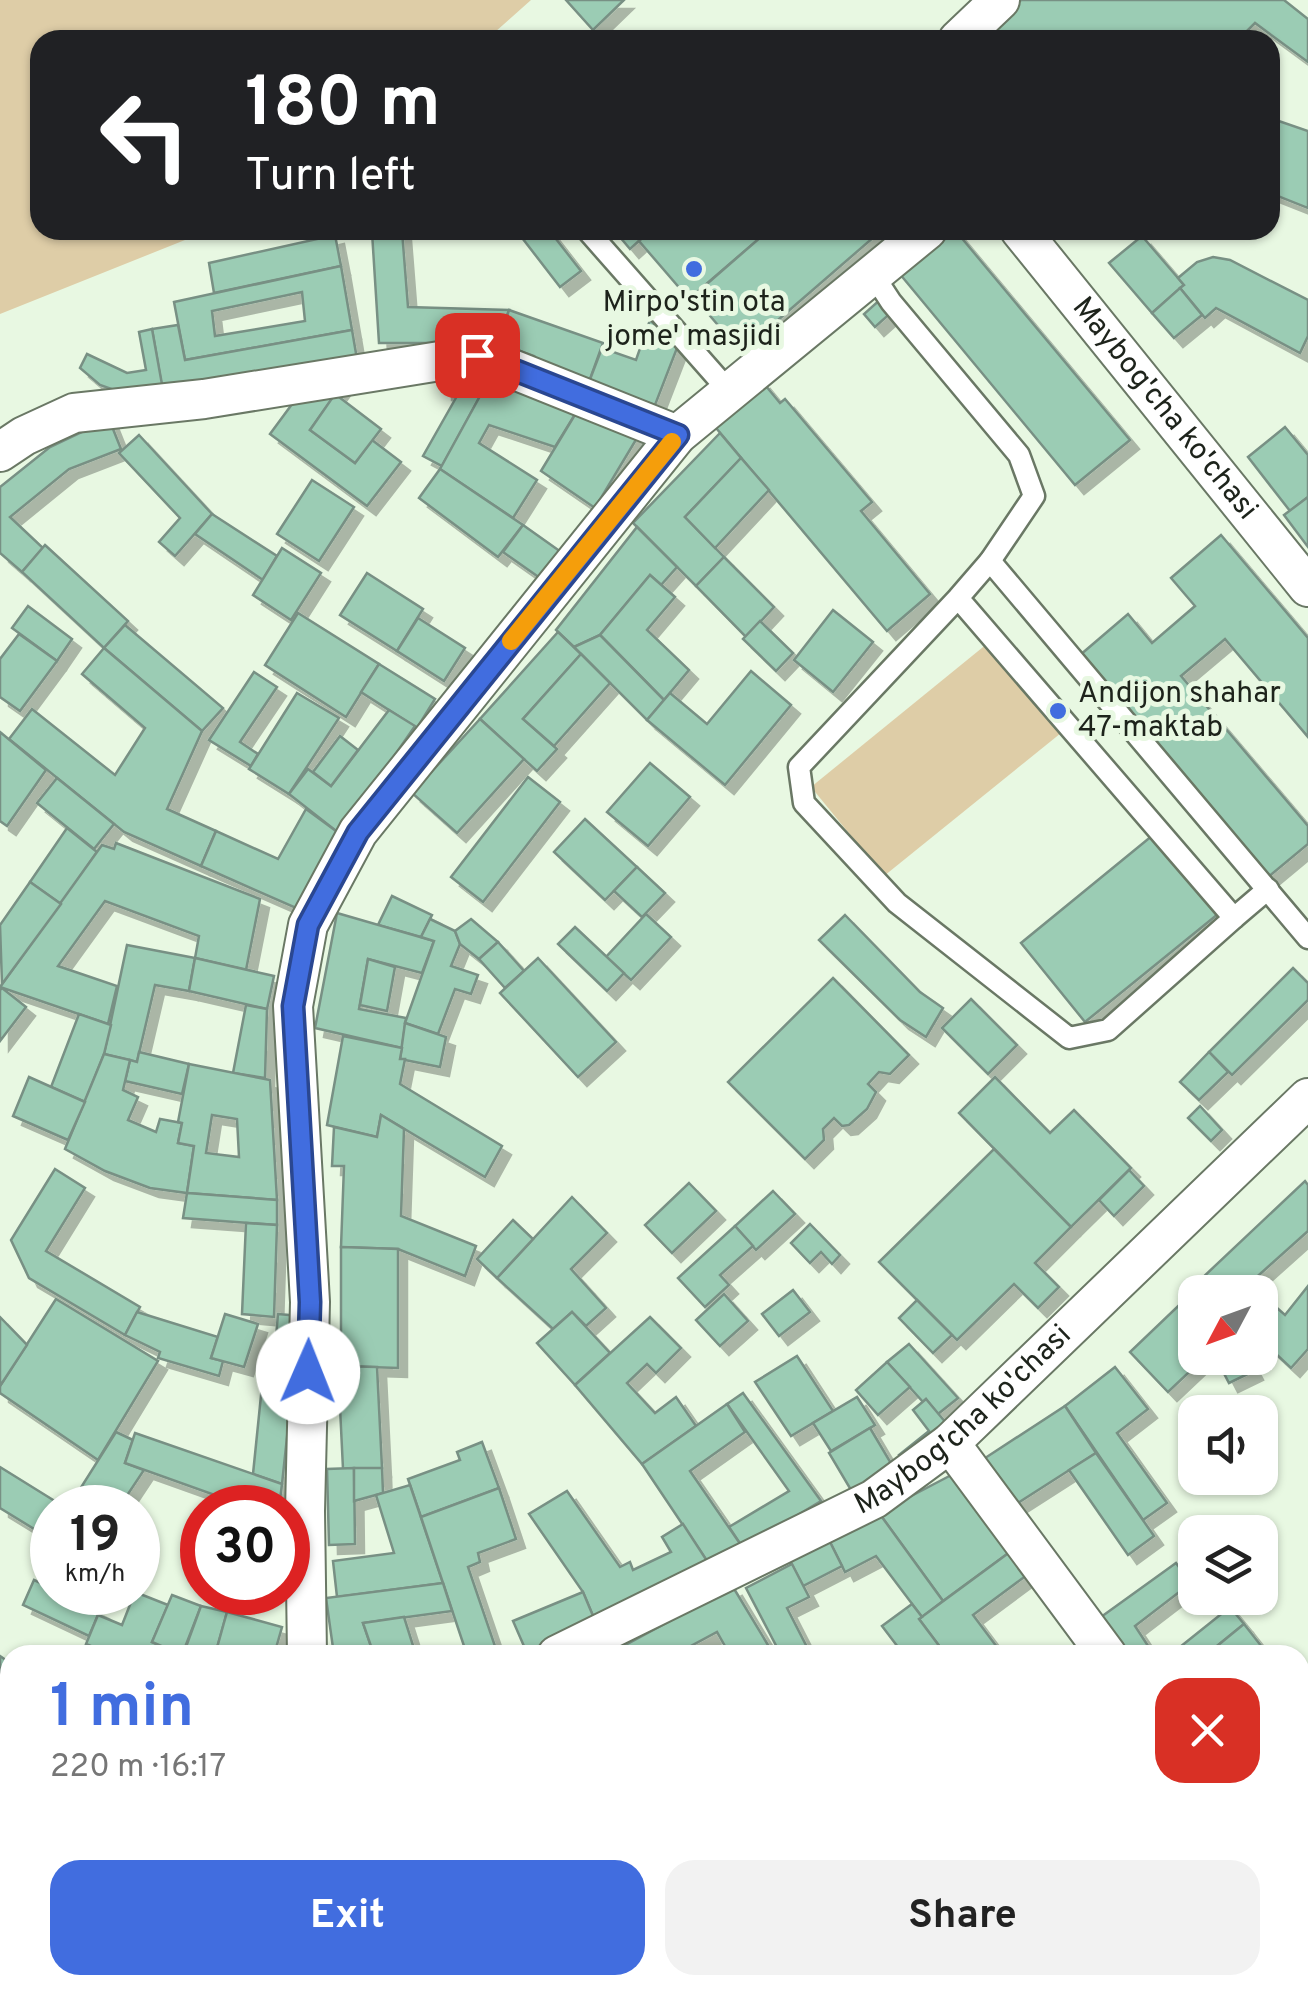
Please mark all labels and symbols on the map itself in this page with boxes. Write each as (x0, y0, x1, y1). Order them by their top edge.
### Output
marker: Mirpo'stin ota jome' masjidi (683, 258, 705, 280)
place label: Mirpo'stin ota jome' masjidi (602, 285, 786, 356)
street label: Maybog'cha ko'chasi (1064, 290, 1265, 528)
pin (435, 313, 520, 398)
place label: Andijon shahar 47-maktab (1078, 676, 1281, 747)
marker: Andijon shahar 47-maktab (1047, 700, 1069, 722)
north arrow (1178, 1275, 1278, 1375)
street label: Maybog'cha ko'chasi (849, 1317, 1079, 1524)
position arrow (256, 1320, 360, 1424)
speed limit sign: 30 (180, 1485, 310, 1615)

